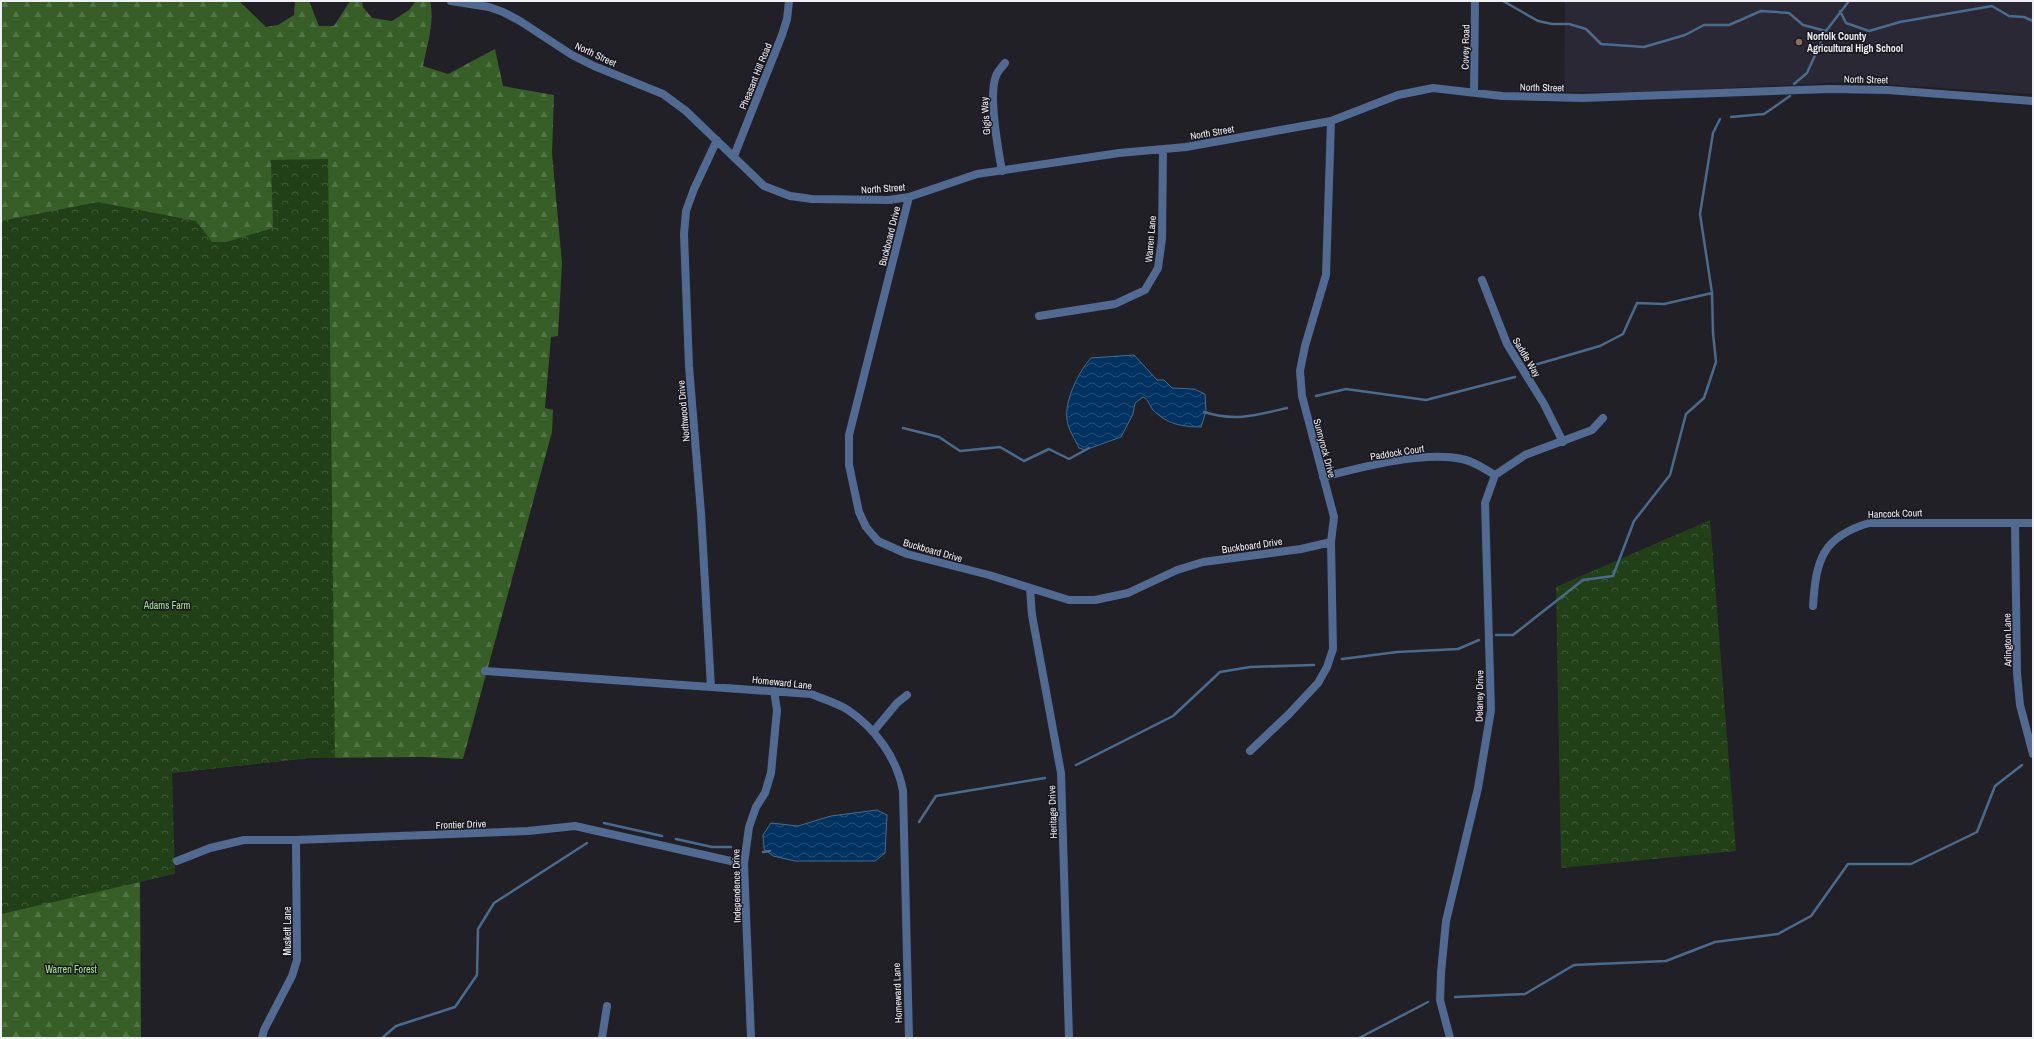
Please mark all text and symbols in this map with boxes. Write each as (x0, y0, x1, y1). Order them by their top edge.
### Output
street label: Covey Road (1459, 24, 1472, 70)
place label: Norfolk County Agricultural High School (1807, 30, 1903, 55)
marker: Norfolk County Agricultural High School (1794, 37, 1804, 47)
street label: North Street (573, 39, 619, 70)
street label: Pheasant Hill Road (736, 41, 775, 111)
street label: North Street (1844, 73, 1889, 86)
street label: North Street (1520, 81, 1565, 94)
street label: Gigis Way (978, 96, 993, 135)
street label: North Street (1189, 122, 1236, 143)
street label: North Street (861, 180, 906, 197)
street label: Buckboard Drive (876, 204, 903, 267)
street label: Warren Lane (1142, 215, 1159, 263)
street label: Saddle Way (1510, 335, 1544, 380)
street label: Northwood Drive (674, 379, 693, 442)
street label: Sunnyrock Drive (1310, 417, 1339, 480)
street label: Paddock Court (1369, 442, 1426, 463)
street label: Hancock Court (1868, 506, 1923, 521)
street label: Buckboard Drive (1221, 535, 1284, 556)
street label: Buckboard Drive (902, 536, 964, 565)
park label: Adams Farm (143, 599, 190, 612)
street label: Arlington Lane (2001, 613, 2014, 668)
street label: Delaney Drive (1473, 669, 1486, 722)
street label: Homeward Lane (751, 673, 813, 692)
street label: Heritage Drive (1045, 785, 1060, 839)
street label: Frontier Drive (436, 817, 487, 832)
street label: Independence Drive (729, 849, 744, 923)
street label: Muskett Lane (281, 906, 294, 956)
street label: Homeward Lane (890, 962, 905, 1023)
park label: Warren Forest (45, 963, 98, 976)

